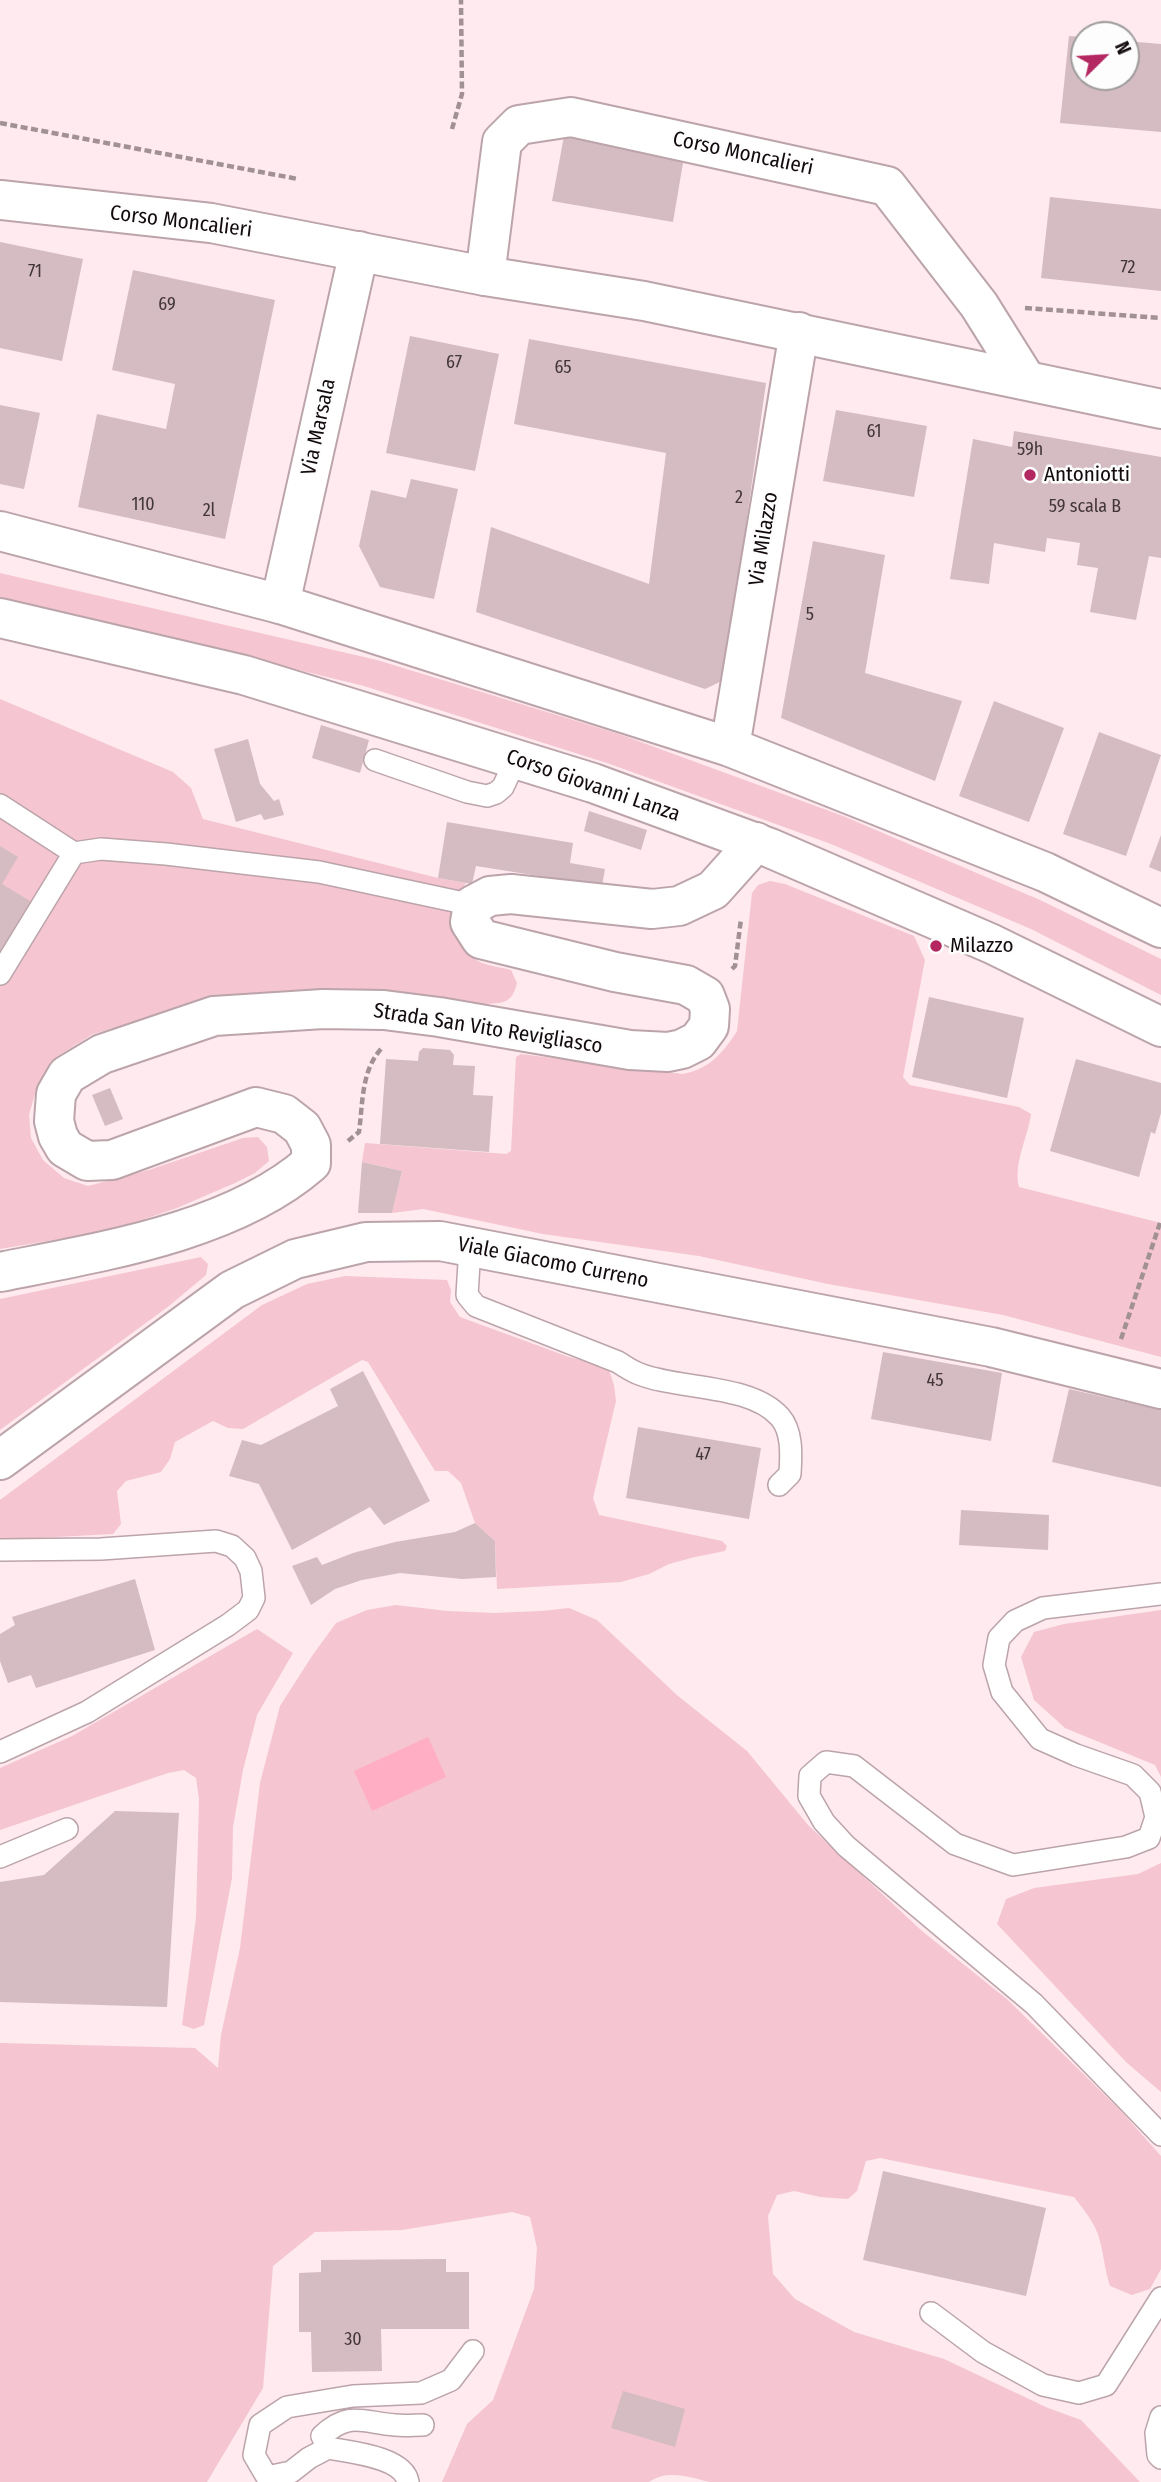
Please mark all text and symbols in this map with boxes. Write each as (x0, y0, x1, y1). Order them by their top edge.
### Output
north arrow (1070, 21, 1140, 91)
text: N (1110, 38, 1136, 58)
street label: Corso Moncalieri (670, 127, 816, 181)
street label: Corso Moncalieri (108, 201, 254, 243)
house number: 72 (1120, 257, 1136, 279)
house number: 71 (28, 261, 42, 283)
house number: 69 (158, 294, 176, 316)
house number: 67 (446, 352, 462, 374)
house number: 65 (554, 357, 572, 379)
street label: Via Marsala (296, 376, 342, 478)
house number: 61 (866, 421, 882, 443)
house number: 59h (1017, 439, 1043, 461)
place label: Antoniotti (1044, 462, 1130, 488)
marker: Antoniotti (1022, 467, 1038, 483)
house number: 2 (735, 487, 743, 509)
street label: Via Milazzo (744, 490, 784, 588)
house number: 110 (131, 494, 155, 516)
house number: 59 scala B (1049, 496, 1121, 518)
house number: 2l (203, 500, 215, 522)
house number: 5 (806, 604, 814, 626)
street label: Corso Giovanni Lanza (503, 744, 683, 828)
place label: Milazzo (950, 933, 1013, 959)
marker: Milazzo (928, 938, 944, 954)
street label: Strada San Vito Revigliasco (372, 998, 604, 1060)
street label: Viale Giacomo Curreno (455, 1232, 651, 1294)
house number: 45 (927, 1370, 943, 1392)
house number: 47 (695, 1444, 711, 1466)
house number: 30 (344, 2329, 362, 2351)

